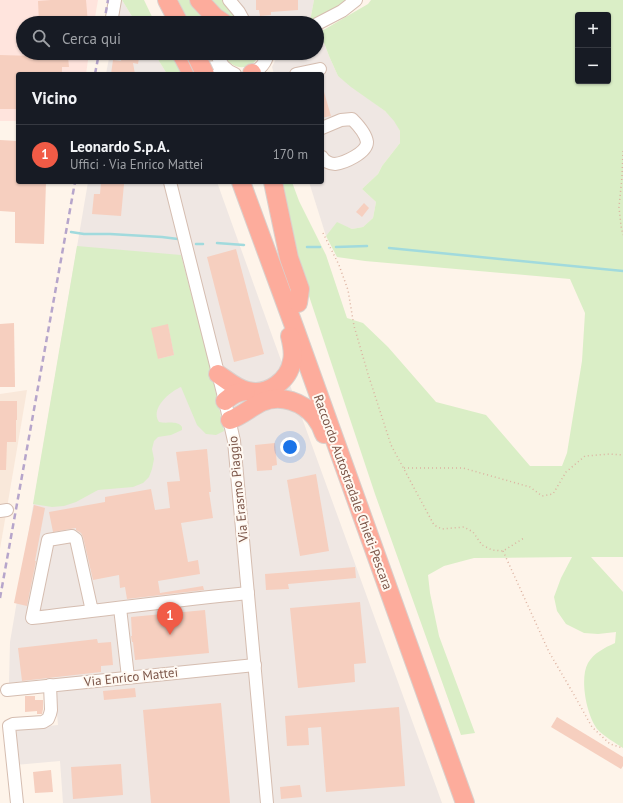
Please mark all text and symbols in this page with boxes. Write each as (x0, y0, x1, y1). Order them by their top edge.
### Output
map controls (575, 12, 611, 84)
button: + (575, 12, 611, 48)
search box (16, 16, 324, 60)
icon: search (30, 27, 52, 49)
text: Cerca qui (62, 29, 121, 48)
button: − (575, 48, 611, 84)
text: Vicino (32, 87, 77, 109)
text: Leonardo S.p.A. (70, 137, 170, 156)
text: 1 (41, 146, 49, 163)
text: 170 m (273, 146, 308, 163)
text: Uffici · Via Enrico Mattei (70, 156, 203, 173)
street label: Raccordo Autostradale Chieti-Pescara (310, 392, 396, 592)
street label: Via Erasmo Piaggio (224, 435, 252, 544)
your location (280, 437, 300, 457)
pin: 1 (157, 602, 183, 635)
street label: Via Enrico Mattei (82, 664, 179, 690)

